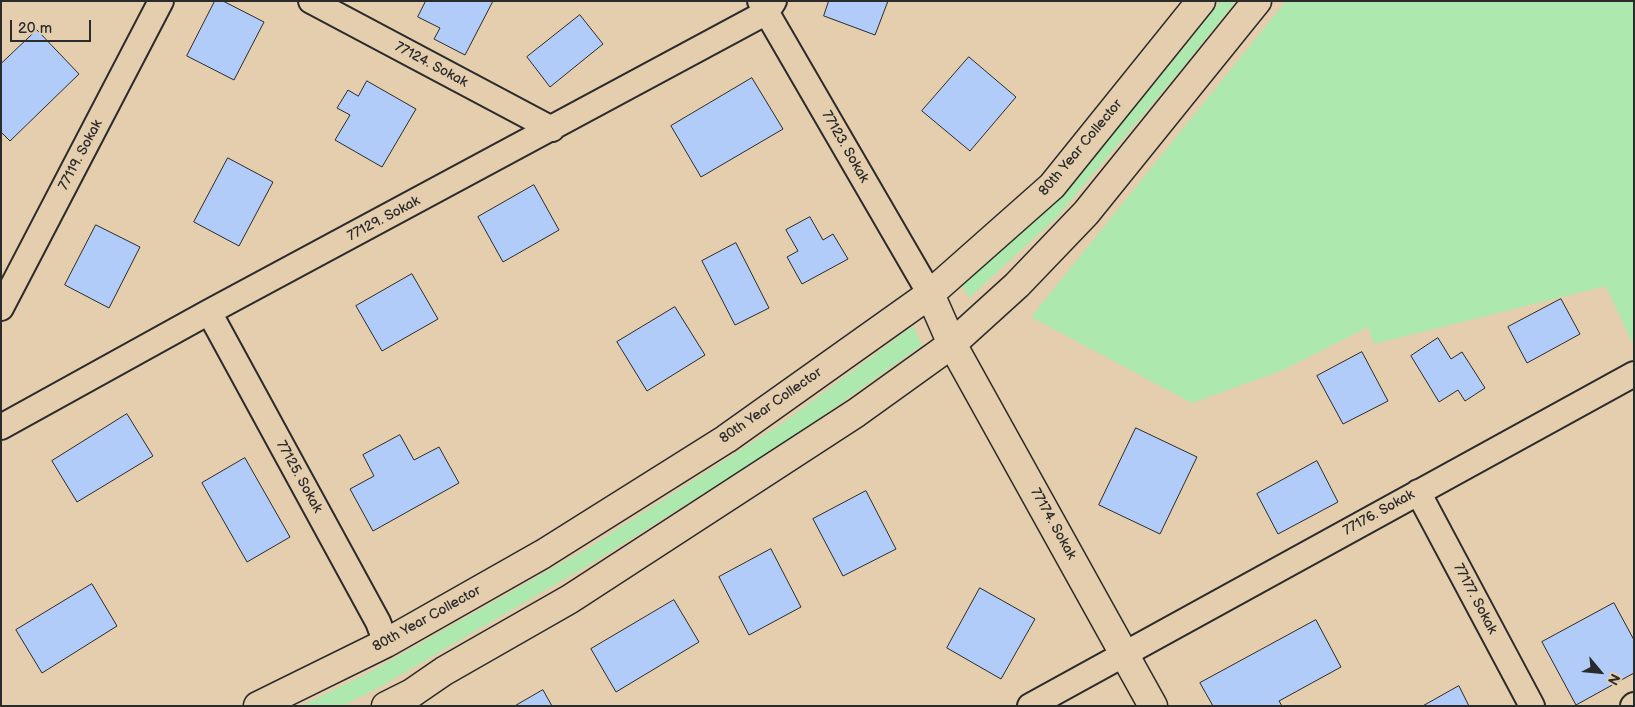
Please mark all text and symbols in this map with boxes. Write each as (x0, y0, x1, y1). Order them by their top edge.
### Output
scale bar (12, 10, 94, 42)
text: 20 m (18, 19, 52, 38)
street label: 77124. Sokak (392, 39, 470, 91)
street label: 80th Year Collector (1036, 96, 1126, 200)
street label: 77123. Sokak (818, 108, 872, 186)
street label: 77119. Sokak (56, 117, 106, 193)
street label: 77129. Sokak (345, 193, 423, 245)
street label: 80th Year Collector (717, 364, 825, 448)
street label: 77125. Sokak (272, 438, 326, 516)
street label: 77174. Sokak (1027, 485, 1079, 563)
street label: 77176. Sokak (1340, 487, 1418, 539)
street label: 77177. Sokak (1449, 561, 1501, 637)
street label: 80th Year Collector (370, 582, 484, 656)
north arrow (1575, 647, 1625, 697)
text: N (1604, 671, 1624, 688)

